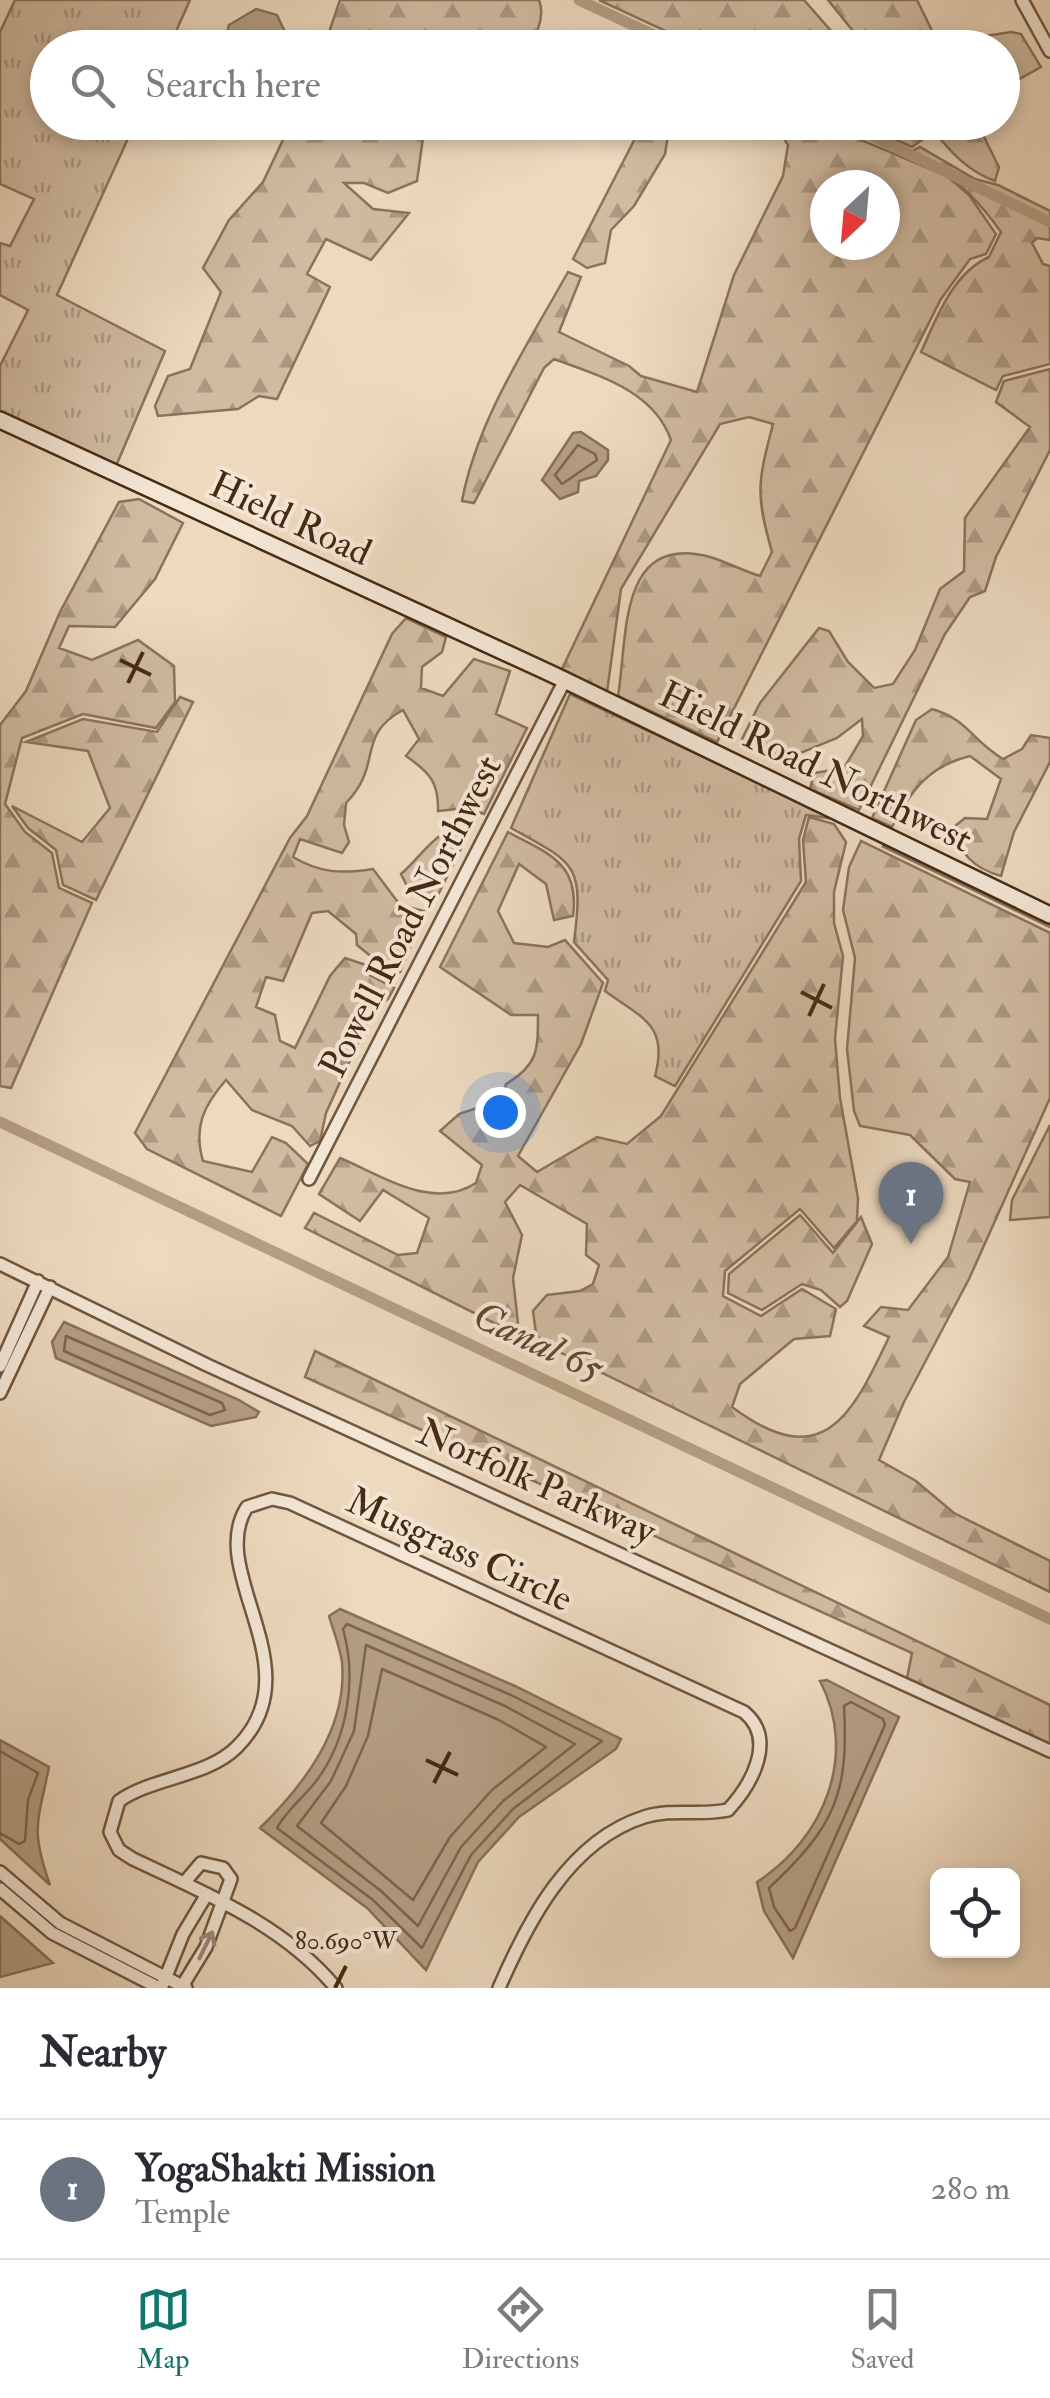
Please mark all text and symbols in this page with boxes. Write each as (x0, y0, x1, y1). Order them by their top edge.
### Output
search box (30, 30, 1020, 140)
icon: search (65, 58, 120, 113)
text: Search here (145, 61, 321, 109)
north arrow (810, 170, 900, 260)
street label: Hield Road (202, 461, 379, 577)
street label: Hield Road Northwest (651, 670, 980, 864)
street label: Powell Road Northwest (309, 747, 513, 1086)
your location (475, 1087, 526, 1138)
pin: 1 (878, 1162, 944, 1244)
water label: Canal 65 (465, 1290, 612, 1395)
street label: Norfolk Parkway (410, 1408, 664, 1556)
street label: Musgrass Circle (339, 1477, 580, 1623)
map controls (930, 1868, 1020, 1958)
button: locate (930, 1868, 1020, 1958)
text: 80.690°W (295, 1926, 398, 1957)
one-way arrow (197, 1931, 216, 1961)
text: Nearby (40, 2027, 166, 2079)
text: YogaShakti Mission (135, 2145, 436, 2193)
text: 1 (67, 2169, 78, 2209)
text: 280 m (931, 2169, 1010, 2209)
text: Temple (135, 2193, 230, 2233)
tab: Map (136, 2282, 191, 2377)
tab: Directions (462, 2282, 579, 2377)
tab: Saved (850, 2282, 914, 2377)

